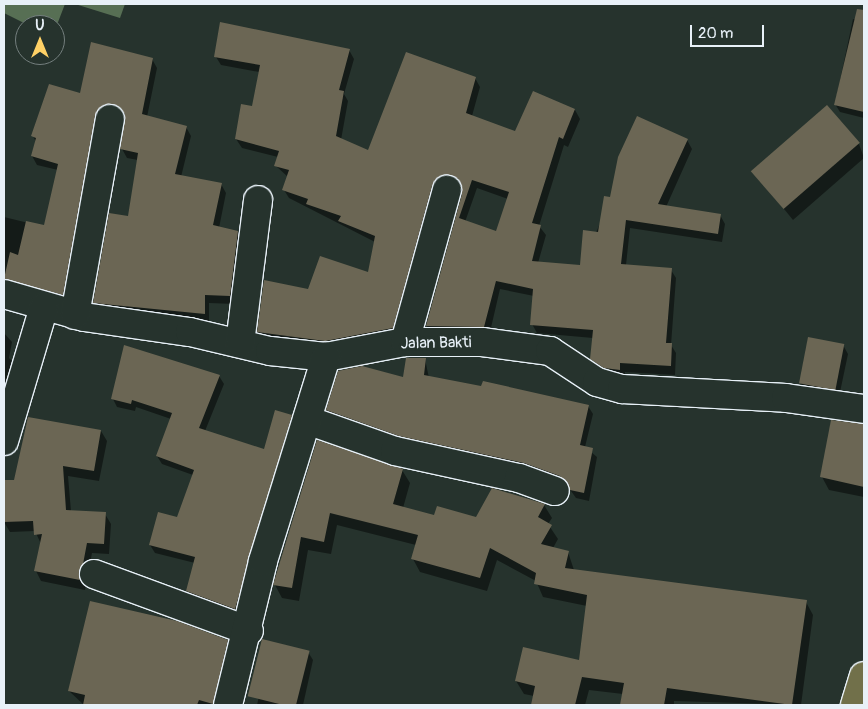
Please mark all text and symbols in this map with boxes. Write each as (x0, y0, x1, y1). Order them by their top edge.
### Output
north arrow (15, 15, 65, 65)
scale bar (693, 15, 767, 47)
text: U (35, 17, 45, 34)
text: 20 m (698, 24, 733, 43)
street label: Jalan Bakti (400, 333, 472, 353)

